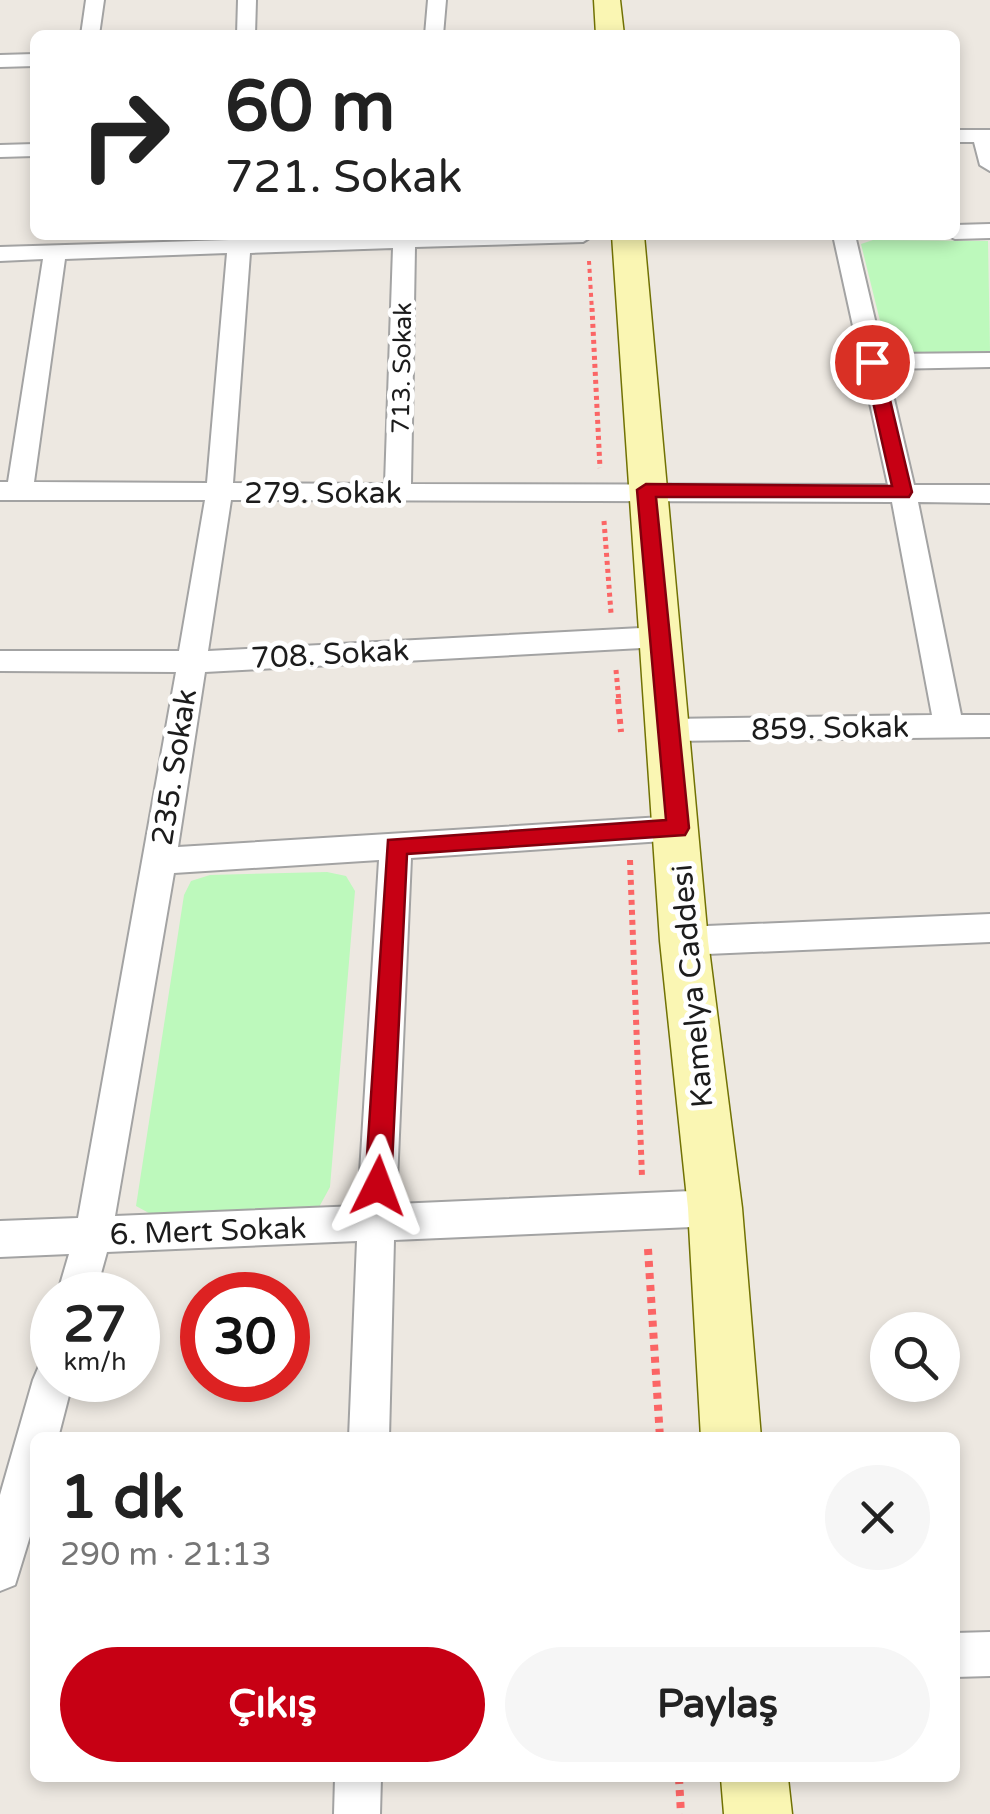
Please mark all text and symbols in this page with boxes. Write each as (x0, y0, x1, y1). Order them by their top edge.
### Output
text: 60 m (225, 66, 395, 150)
icon: right (60, 70, 190, 200)
text: 721. Sokak (225, 151, 462, 205)
street label: 713. Sokak (386, 302, 418, 434)
pin (830, 320, 915, 405)
icon: arrive (845, 335, 900, 390)
street label: 279. Sokak (244, 475, 402, 512)
street label: 708. Sokak (250, 632, 410, 677)
street label: 235. Sokak (144, 686, 205, 848)
street label: 859. Sokak (751, 709, 909, 748)
street label: Kamelya Caddesi (663, 863, 722, 1109)
position arrow (326, 1134, 430, 1238)
street label: 6. Mert Sokak (109, 1210, 307, 1253)
speed limit sign: 30 (180, 1272, 310, 1402)
text: 27 (64, 1295, 126, 1355)
map controls (870, 1312, 960, 1402)
button: search (870, 1312, 960, 1402)
text: km/h (64, 1347, 126, 1377)
text: 1 dk (60, 1462, 184, 1534)
button: close (825, 1465, 930, 1570)
text: 290 m · 21:13 (60, 1536, 272, 1574)
button: Çıkış (60, 1647, 485, 1762)
button: Paylaş (505, 1647, 930, 1762)

